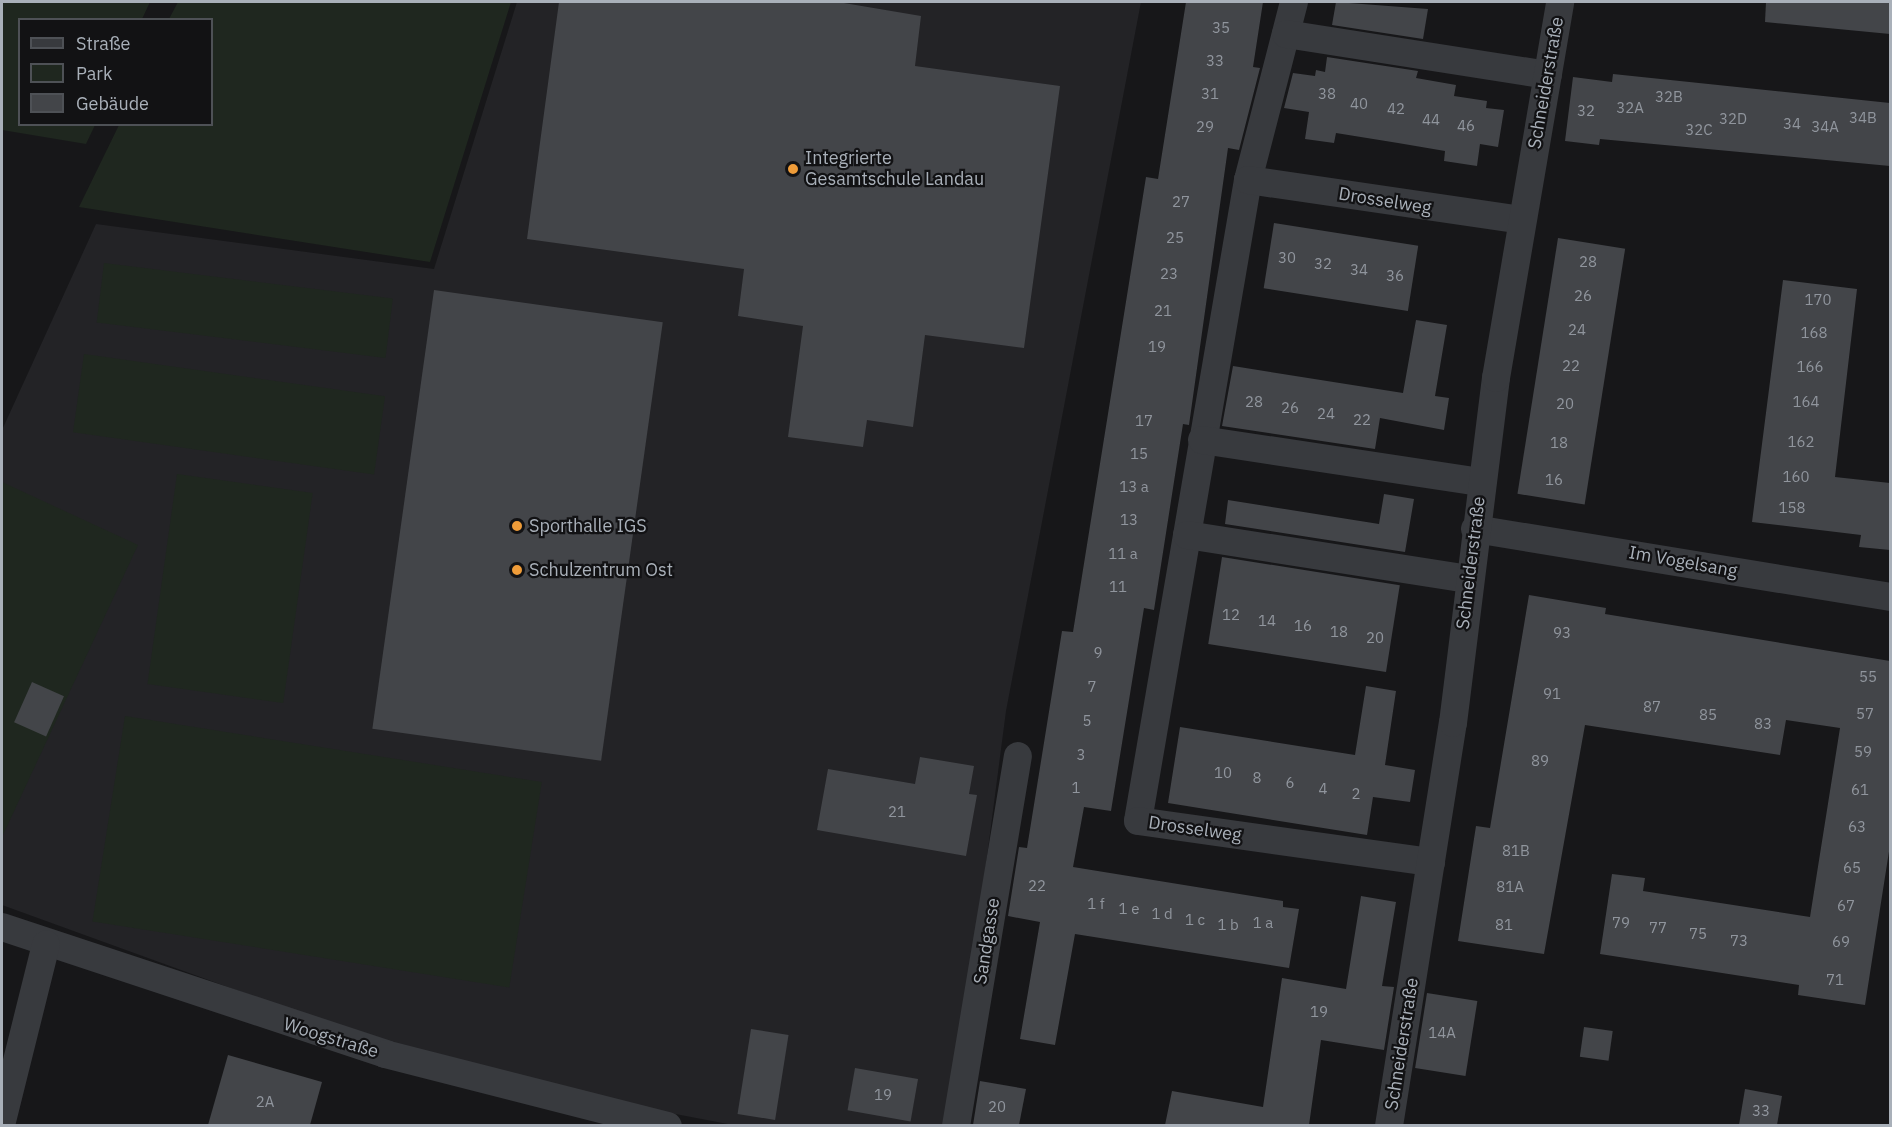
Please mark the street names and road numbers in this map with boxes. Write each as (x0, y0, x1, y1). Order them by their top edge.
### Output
street label: Schneiderstraße (1524, 15, 1568, 151)
street label: Drosselweg (1337, 183, 1433, 219)
street label: Schneiderstraße (1452, 495, 1490, 631)
street label: Im Vogelsang (1627, 542, 1739, 582)
street label: Drosselweg (1147, 812, 1243, 846)
street label: Sandgasse (970, 896, 1004, 986)
street label: Schneiderstraße (1381, 976, 1423, 1112)
street label: Woogstraße (281, 1013, 381, 1063)

